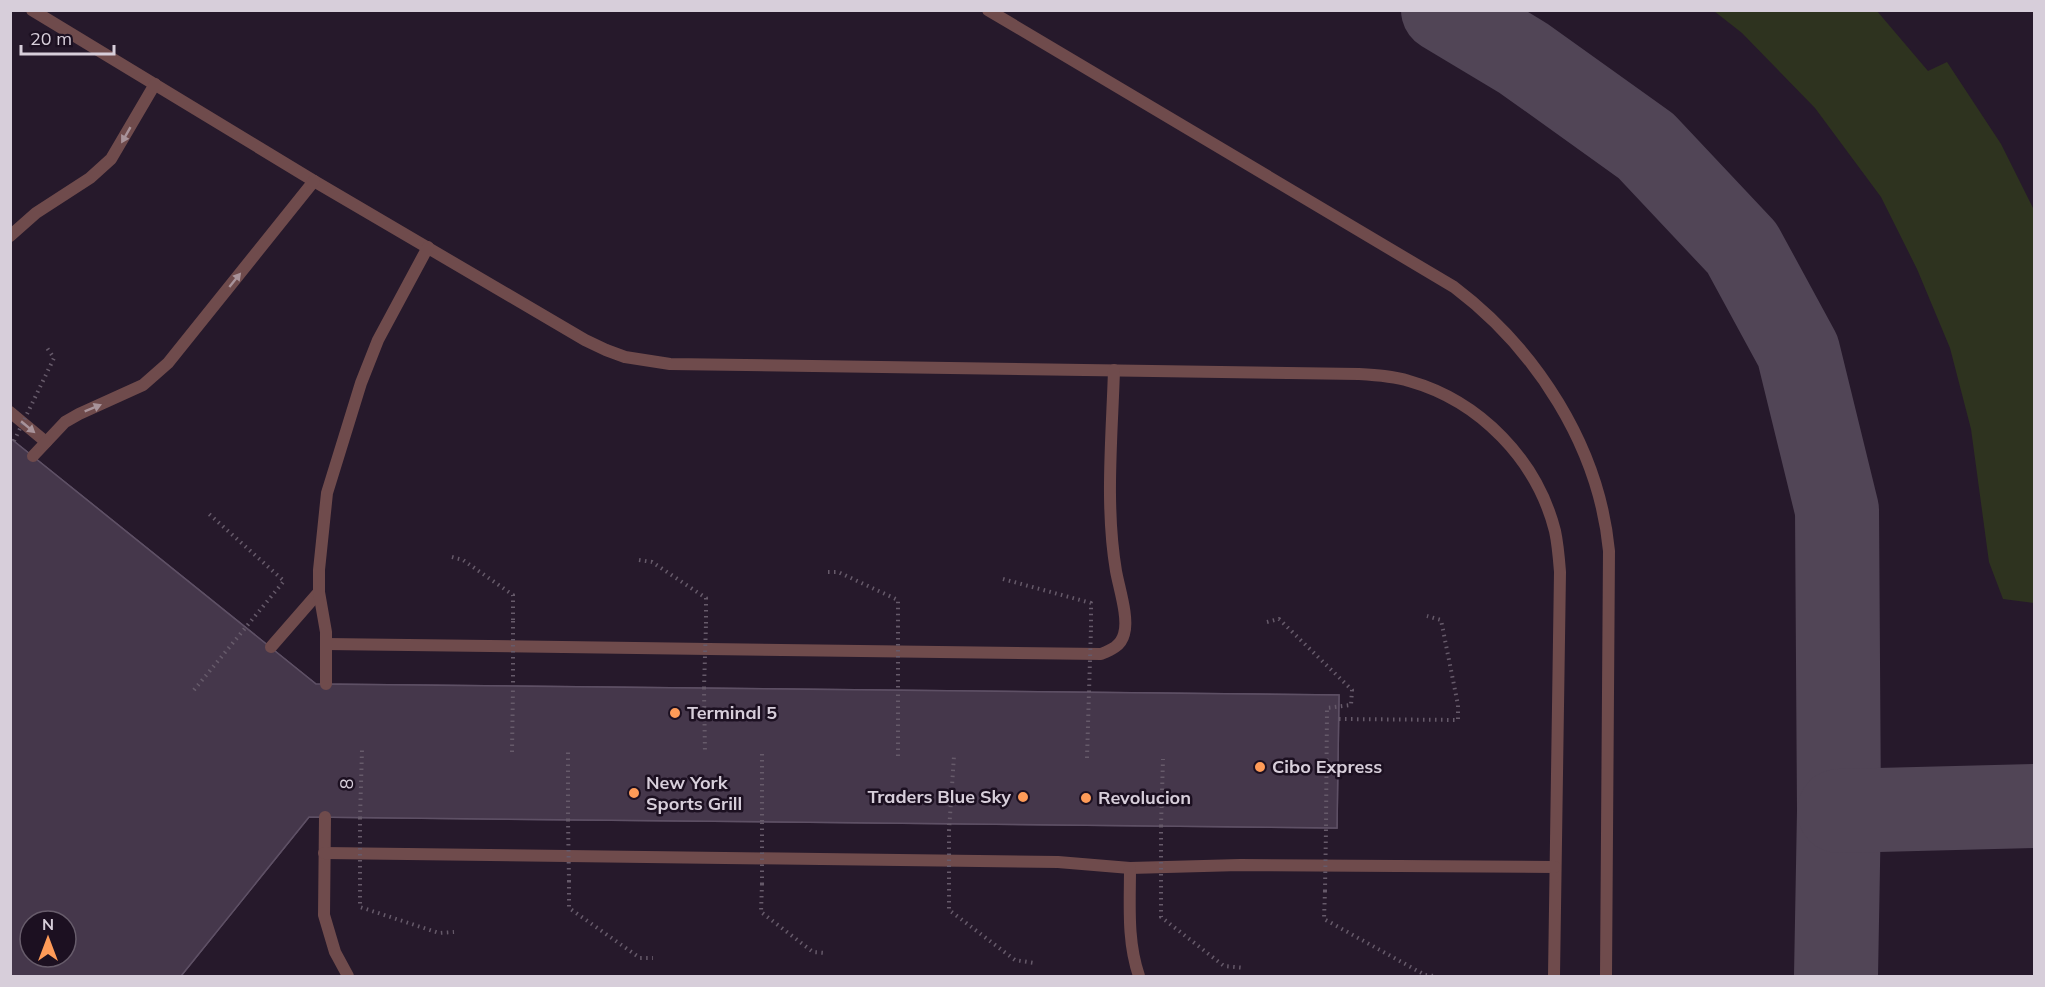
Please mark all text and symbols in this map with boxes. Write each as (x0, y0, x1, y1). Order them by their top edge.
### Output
scale bar (21, 18, 114, 56)
text: 20 m (30, 27, 72, 50)
one-way arrow (121, 127, 131, 144)
one-way arrow (228, 272, 241, 288)
one-way arrow (84, 403, 102, 413)
one-way arrow (20, 420, 35, 433)
place label: Terminal 5 (687, 701, 777, 724)
marker: Terminal 5 (668, 706, 682, 720)
place label: Cibo Express (1272, 755, 1382, 778)
marker: Cibo Express (1253, 760, 1267, 774)
place label: New York Sports Grill (646, 771, 742, 815)
street label: 8 (335, 778, 358, 790)
place label: Traders Blue Sky (868, 785, 1011, 808)
marker: New York Sports Grill (627, 786, 641, 800)
place label: Revolucion (1098, 786, 1191, 809)
marker: Traders Blue Sky (1016, 790, 1030, 804)
marker: Revolucion (1079, 791, 1093, 805)
north arrow (18, 909, 78, 969)
text: N (42, 914, 54, 934)

